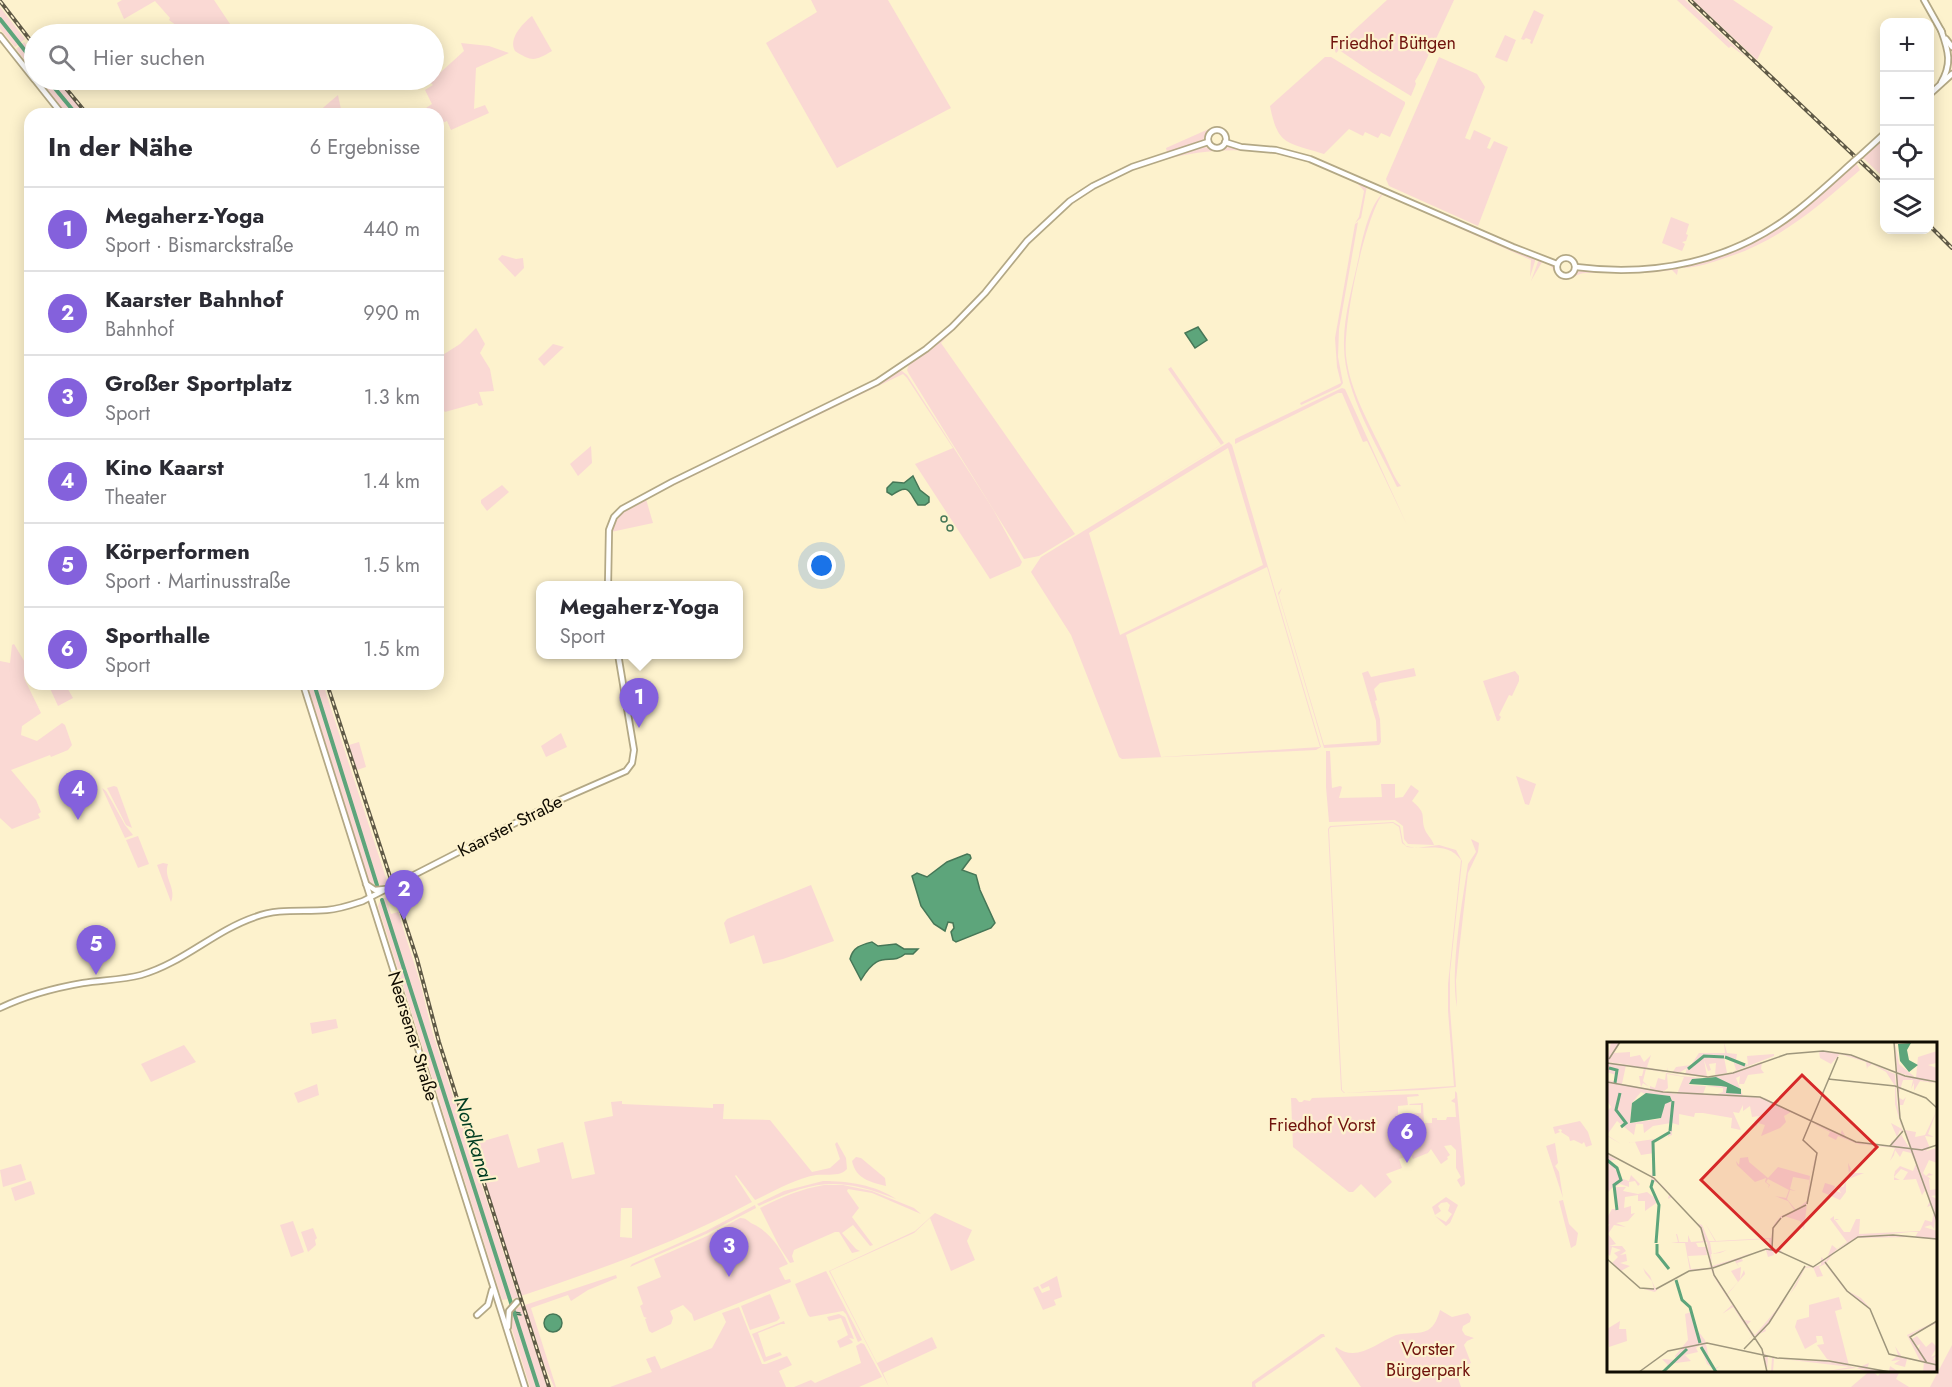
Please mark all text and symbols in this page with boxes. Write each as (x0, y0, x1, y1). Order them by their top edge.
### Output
map controls (1880, 18, 1934, 234)
button: + (1880, 18, 1934, 72)
search box (24, 24, 444, 90)
park label: Friedhof Büttgen (1330, 30, 1456, 56)
icon: search (45, 41, 78, 74)
text: Hier suchen (93, 41, 205, 73)
button: − (1880, 72, 1934, 126)
button: locate (1880, 126, 1934, 180)
text: In der Nähe (48, 128, 193, 166)
text: 6 Ergebnisse (310, 133, 420, 162)
button: layers (1880, 180, 1934, 234)
text: Megaherz-Yoga (105, 199, 264, 231)
text: 1 (62, 215, 73, 244)
text: 440 m (363, 215, 420, 244)
text: Sport · Bismarckstraße (105, 231, 293, 260)
text: Kaarster Bahnhof (105, 283, 283, 315)
text: 2 (61, 299, 74, 328)
text: 990 m (363, 299, 420, 328)
text: Bahnhof (105, 315, 174, 344)
text: Großer Sportplatz (105, 367, 292, 399)
text: 3 (61, 383, 74, 412)
text: 1.3 km (364, 383, 420, 412)
text: Sport (105, 399, 150, 428)
text: Kino Kaarst (105, 451, 224, 483)
text: 4 (61, 467, 74, 496)
text: 1.4 km (363, 467, 420, 496)
text: Theater (105, 483, 167, 512)
text: Körperformen (105, 535, 250, 567)
text: 5 (61, 551, 74, 580)
text: 1.5 km (363, 551, 420, 580)
your location (807, 551, 836, 580)
text: Sport · Martinusstraße (105, 567, 291, 596)
popup (536, 581, 743, 659)
text: Megaherz-Yoga (560, 590, 719, 622)
text: Sporthalle (105, 619, 210, 651)
text: Sport (560, 622, 605, 651)
text: 6 (61, 635, 74, 664)
text: 1.5 km (363, 635, 420, 664)
text: Sport (105, 651, 150, 680)
pin: 1 (620, 678, 658, 728)
pin: 4 (58, 770, 98, 820)
street label: Kaarster Straße (453, 788, 567, 864)
pin: 2 (384, 870, 424, 920)
pin: 5 (76, 926, 116, 975)
street label: Neersener Straße (381, 968, 445, 1104)
inset map (1607, 1042, 1937, 1372)
water label: Nordkanal (446, 1093, 501, 1187)
park label: Friedhof Vorst (1269, 1112, 1376, 1138)
pin: 6 (1388, 1114, 1426, 1163)
pin: 3 (710, 1228, 748, 1277)
park label: Vorster Bürgerpark (1386, 1336, 1470, 1383)

